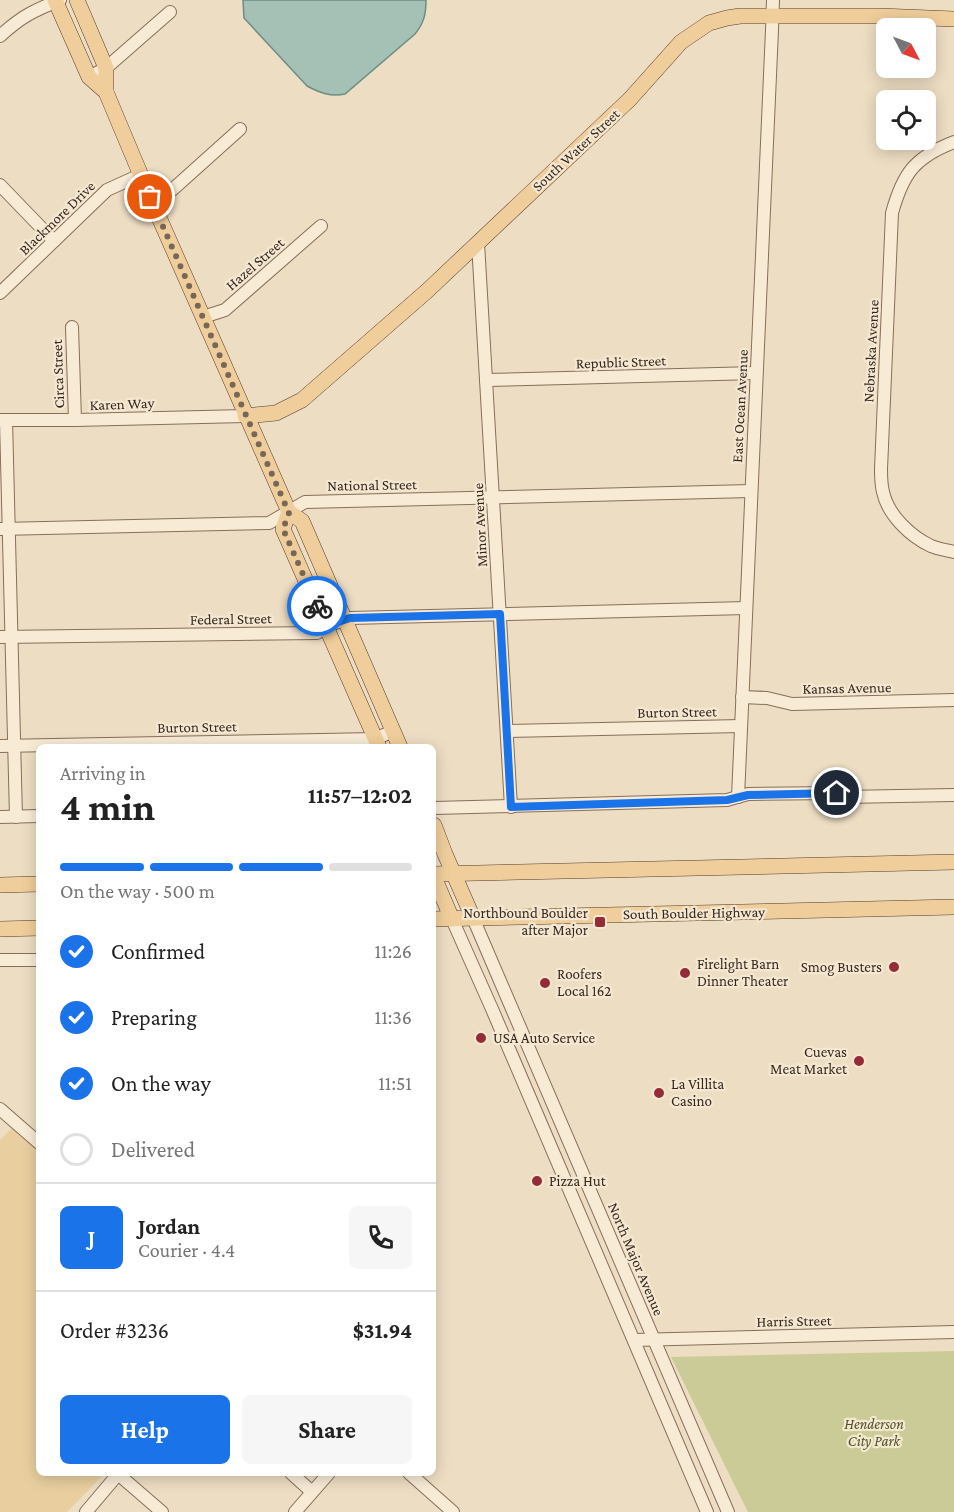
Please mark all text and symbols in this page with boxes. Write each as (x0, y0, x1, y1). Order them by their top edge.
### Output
north arrow (876, 18, 936, 78)
map controls (876, 18, 936, 150)
button: locate (876, 90, 936, 150)
street label: South Water Street (529, 105, 624, 194)
pin (124, 171, 175, 222)
street label: Blackmore Drive (16, 178, 98, 258)
icon: bag (133, 180, 166, 213)
street label: Hazel Street (223, 234, 288, 294)
street label: Nebraska Avenue (860, 299, 882, 403)
street label: Circa Street (49, 338, 67, 409)
street label: East Ocean Avenue (729, 348, 751, 463)
street label: Republic Street (576, 352, 667, 373)
street label: Karen Way (89, 395, 155, 414)
street label: National Street (327, 476, 418, 494)
street label: Minor Avenue (470, 482, 490, 567)
courier (287, 576, 347, 636)
icon: bike (301, 590, 334, 623)
street label: Federal Street (190, 610, 273, 628)
street label: Kansas Avenue (802, 679, 892, 697)
street label: Burton Street (637, 703, 718, 721)
street label: Burton Street (157, 718, 238, 736)
text: Arriving in (60, 762, 145, 784)
pin (811, 767, 862, 818)
icon: home (820, 776, 853, 809)
text: 11:57–12:02 (308, 783, 412, 808)
text: 4 min (60, 785, 155, 828)
text: On the way · 500 m (60, 880, 215, 902)
street label: South Boulder Highway (623, 904, 765, 923)
place label: Northbound Boulder after Major (463, 905, 589, 939)
marker: Northbound Boulder after Major (593, 915, 607, 929)
icon: check (60, 935, 93, 968)
text: Confirmed (111, 939, 205, 964)
text: 11:26 (374, 940, 412, 962)
place label: Firelight Barn Dinner Theater (697, 956, 789, 989)
place label: Smog Busters (801, 959, 882, 976)
marker: Smog Busters (887, 960, 901, 974)
place label: Roofers Local 162 (557, 966, 611, 999)
marker: Firelight Barn Dinner Theater (678, 966, 692, 980)
marker: Roofers Local 162 (538, 976, 552, 990)
icon: check (60, 1001, 93, 1034)
text: Preparing (111, 1005, 197, 1030)
text: 11:36 (375, 1006, 412, 1028)
place label: USA Auto Service (493, 1030, 596, 1046)
marker: USA Auto Service (474, 1031, 488, 1045)
place label: Cuevas Meat Market (770, 1044, 848, 1077)
marker: Cuevas Meat Market (852, 1054, 866, 1068)
icon: check (60, 1067, 93, 1100)
text: On the way (111, 1071, 211, 1096)
text: 11:51 (378, 1072, 412, 1094)
place label: La Villita Casino (671, 1076, 724, 1109)
marker: La Villita Casino (652, 1086, 666, 1100)
text: Delivered (111, 1137, 195, 1162)
place label: Pizza Hut (549, 1173, 607, 1189)
marker: Pizza Hut (530, 1174, 544, 1188)
street label: North Major Avenue (604, 1200, 667, 1319)
button: phone (349, 1206, 412, 1269)
text: Jordan (138, 1214, 200, 1239)
text: J (88, 1225, 95, 1250)
text: Courier · 4.4 (138, 1239, 235, 1261)
street label: Harris Street (756, 1312, 833, 1330)
text: Order #3236 (60, 1318, 169, 1343)
text: $31.94 (353, 1318, 412, 1343)
button: Help (60, 1395, 230, 1464)
button: Share (242, 1395, 412, 1464)
park label: Henderson City Park (844, 1416, 904, 1450)

